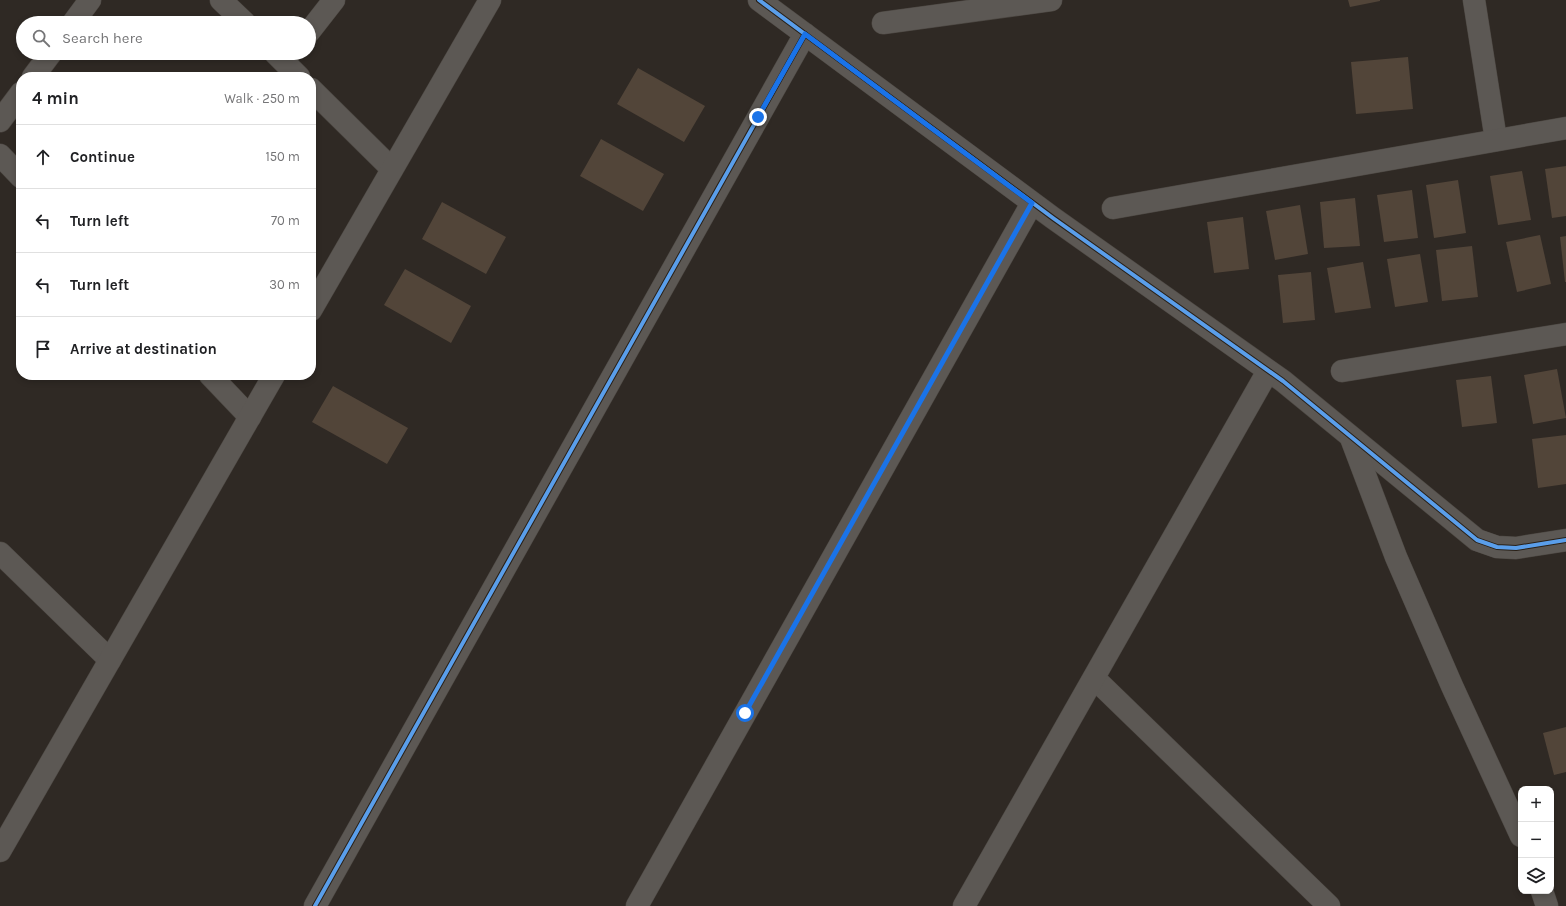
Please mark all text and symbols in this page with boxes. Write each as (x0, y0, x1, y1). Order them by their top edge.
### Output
search box (16, 16, 316, 60)
icon: search (30, 27, 52, 49)
text: Search here (62, 29, 143, 47)
text: 4 min (32, 88, 79, 108)
text: Walk · 250 m (224, 91, 300, 106)
route end (749, 108, 767, 126)
icon: ahead (32, 146, 54, 168)
text: Continue (70, 148, 135, 166)
text: 150 m (265, 149, 300, 164)
icon: left (32, 210, 54, 232)
text: Turn left (70, 212, 129, 230)
text: 70 m (271, 213, 300, 228)
icon: left (32, 274, 54, 296)
text: Turn left (70, 276, 129, 294)
text: 30 m (269, 277, 300, 292)
icon: arrive (32, 338, 54, 360)
text: Arrive at destination (70, 340, 217, 358)
route start (736, 704, 754, 722)
map controls (1518, 786, 1554, 894)
button: + (1518, 786, 1554, 822)
button: − (1518, 822, 1554, 858)
button: layers (1518, 858, 1554, 894)

